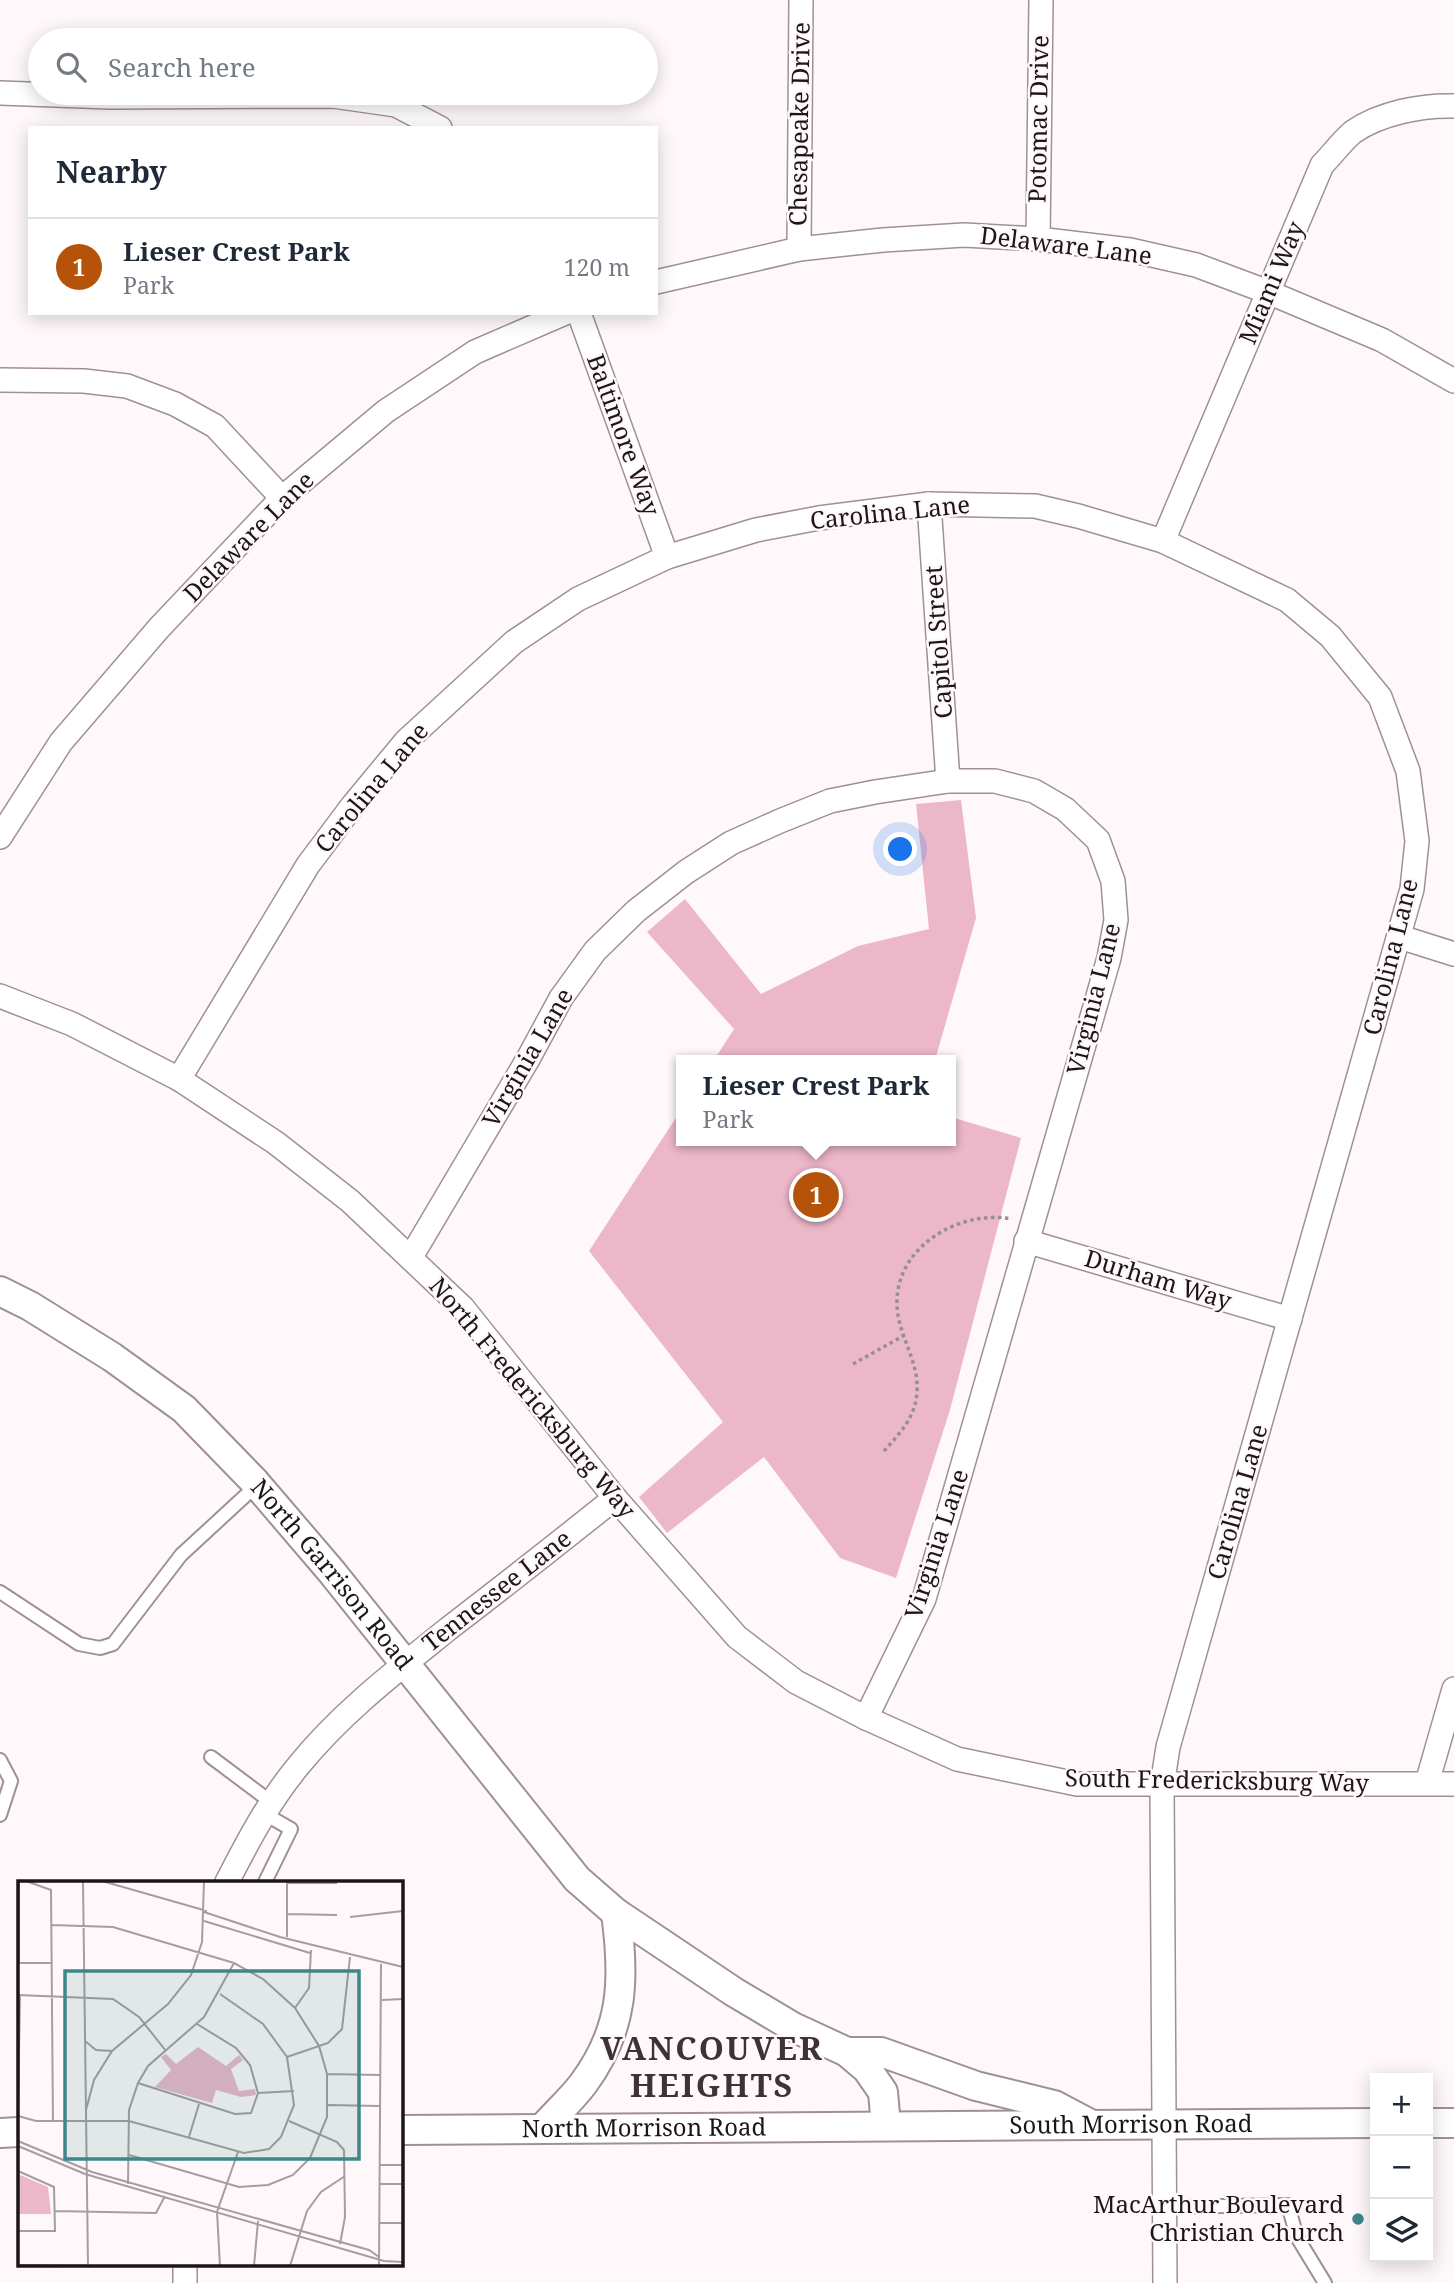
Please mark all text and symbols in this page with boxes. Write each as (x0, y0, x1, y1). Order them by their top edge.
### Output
street label: Chesapeake Drive (780, 22, 817, 226)
search box (28, 28, 658, 105)
street label: Potomac Drive (1020, 35, 1055, 203)
icon: search (52, 48, 90, 86)
text: Search here (108, 49, 256, 85)
text: Nearby (56, 151, 167, 192)
street label: Miami Way (1230, 216, 1311, 349)
street label: Delaware Lane (979, 218, 1154, 271)
text: Lieser Crest Park (123, 233, 350, 269)
text: 1 (73, 251, 86, 283)
text: 120 m (564, 251, 630, 283)
text: Park (123, 269, 174, 301)
street label: Baltimore Way (580, 349, 669, 520)
street label: Delaware Lane (175, 463, 321, 609)
street label: Carolina Lane (808, 487, 971, 536)
street label: Capitol Street (916, 564, 959, 720)
street label: Carolina Lane (307, 715, 435, 859)
your location (883, 832, 917, 866)
street label: Carolina Lane (1354, 875, 1425, 1039)
street label: Virginia Lane (1058, 919, 1127, 1078)
street label: Virginia Lane (474, 982, 580, 1133)
popup (676, 1055, 956, 1146)
text: Lieser Crest Park (703, 1067, 929, 1103)
text: Park (703, 1103, 754, 1135)
pin: 1 (793, 1169, 839, 1221)
street label: Durham Way (1081, 1241, 1236, 1317)
street label: North Fredericksburg Way (422, 1269, 644, 1525)
street label: Carolina Lane (1199, 1420, 1275, 1583)
street label: Virginia Lane (896, 1465, 975, 1623)
street label: North Garrison Road (244, 1471, 422, 1676)
street label: Tennessee Lane (415, 1521, 577, 1658)
street label: South Fredericksburg Way (1065, 1760, 1370, 1799)
inset map (18, 1881, 402, 2266)
district label: VANCOUVER HEIGHTS (600, 2026, 824, 2106)
map controls (1370, 2073, 1433, 2262)
button: + (1370, 2073, 1433, 2136)
street label: South Morrison Road (1009, 2106, 1253, 2141)
street label: North Morrison Road (522, 2109, 767, 2144)
button: − (1370, 2136, 1433, 2199)
place label: MacArthur Boulevard Christian Church (1093, 2187, 1344, 2248)
button: layers (1370, 2199, 1433, 2262)
marker: MacArthur Boulevard Christian Church (1350, 2211, 1366, 2227)

